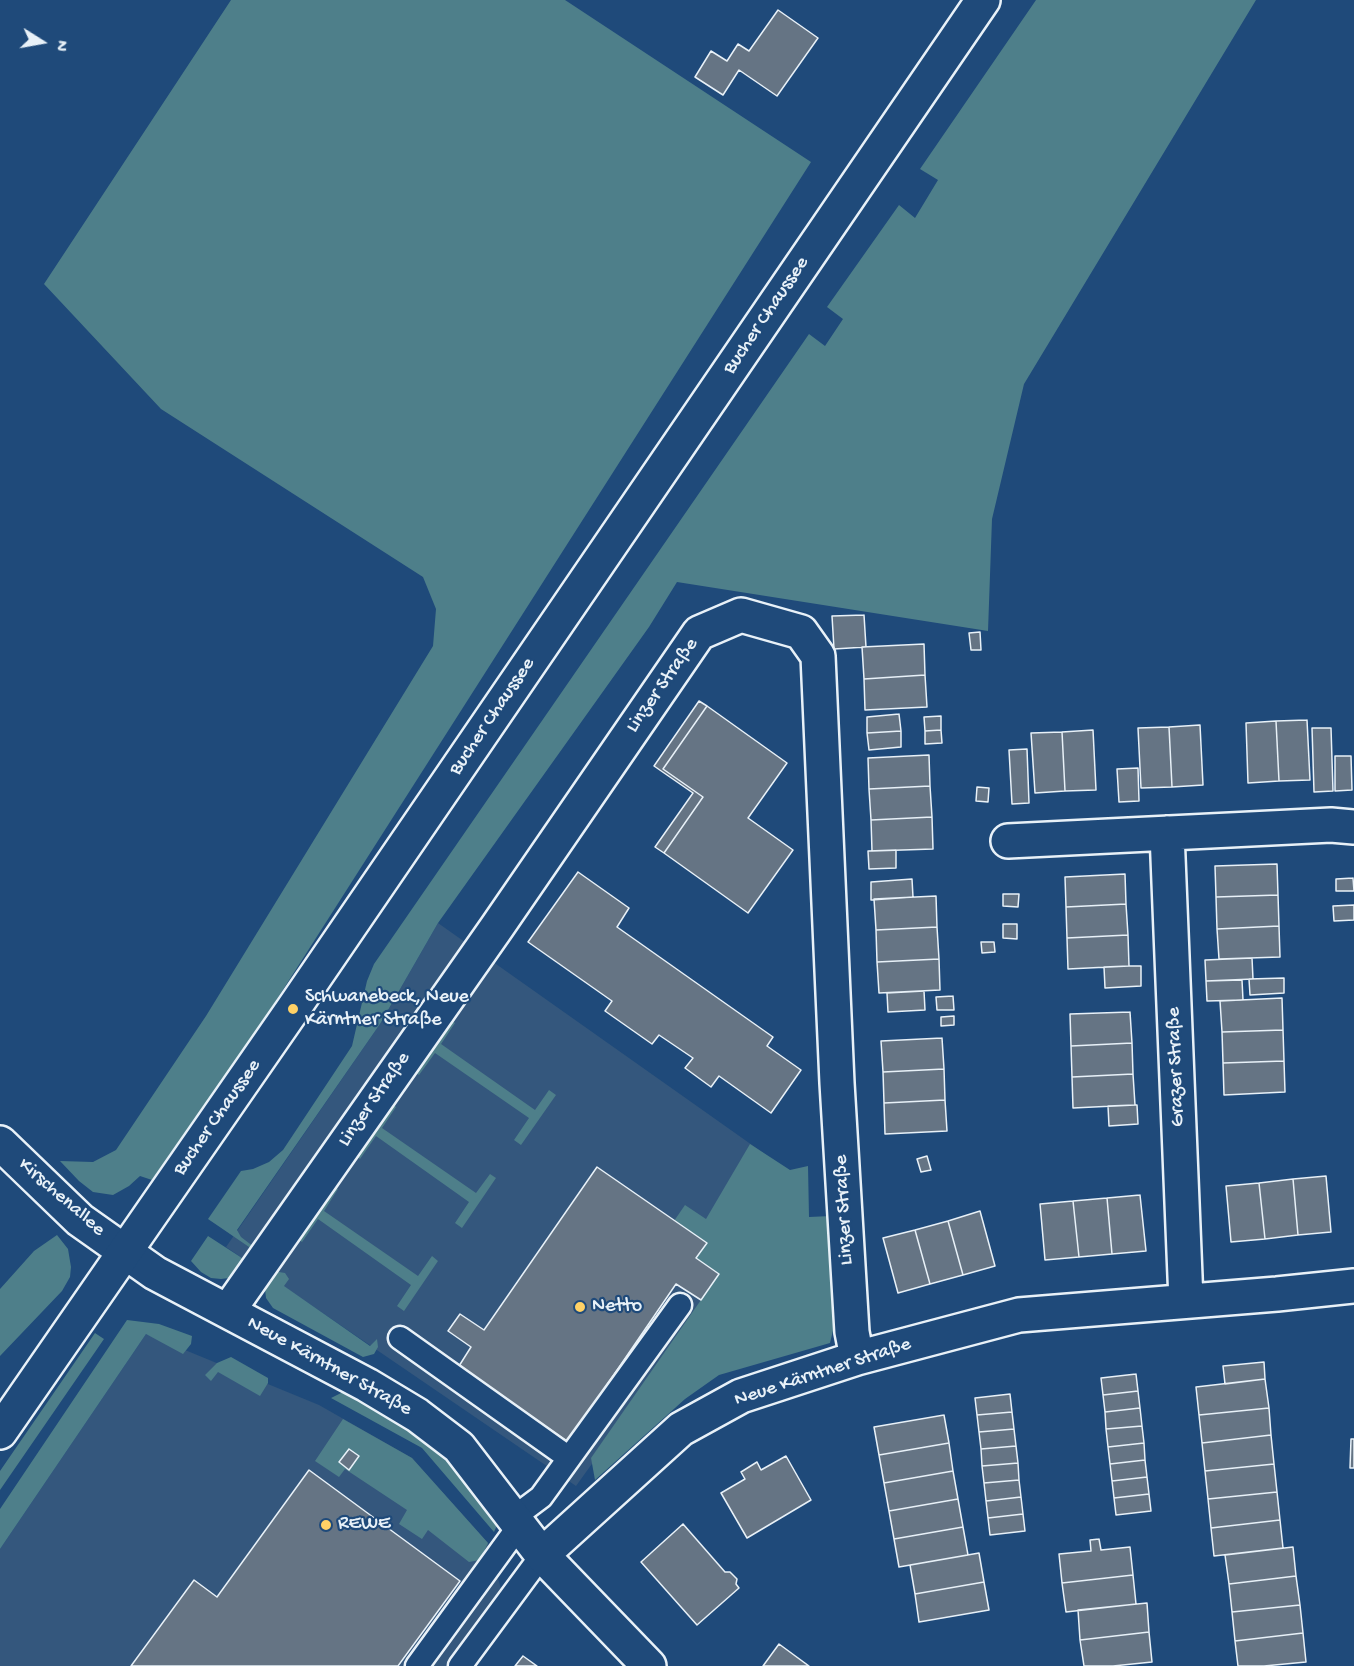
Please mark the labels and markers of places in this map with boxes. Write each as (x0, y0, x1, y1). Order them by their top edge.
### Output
place label: Schwanebeck, Neue Kärntner Straße (305, 986, 469, 1033)
marker: Schwanebeck, Neue Kärntner Straße (286, 1002, 300, 1016)
place label: Netto (592, 1295, 642, 1319)
marker: Netto (573, 1300, 587, 1314)
place label: REWE (338, 1513, 390, 1537)
marker: REWE (319, 1518, 333, 1532)

